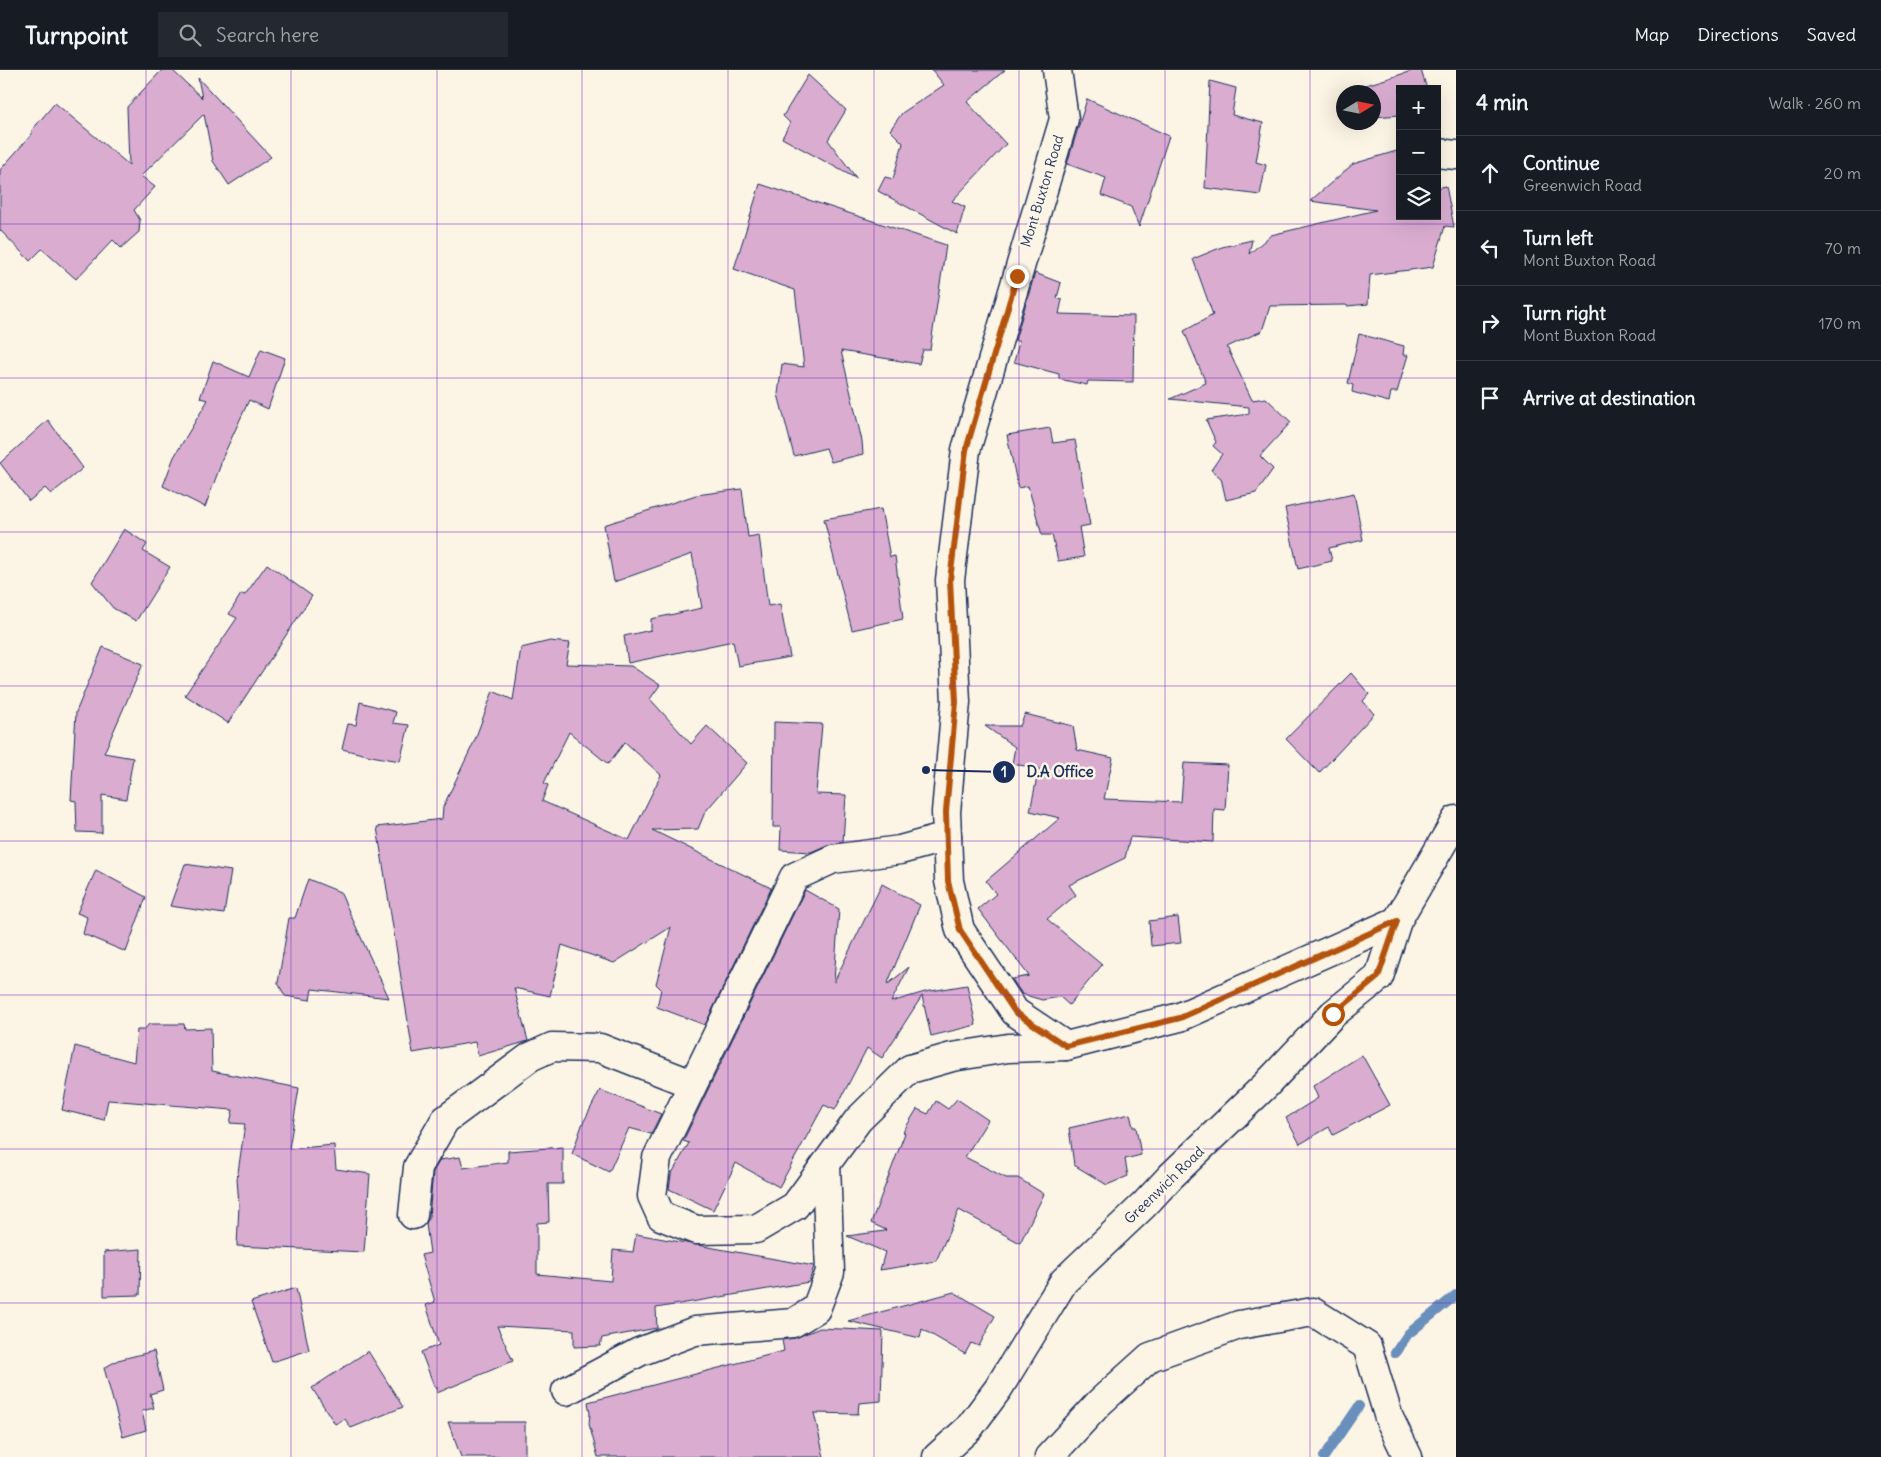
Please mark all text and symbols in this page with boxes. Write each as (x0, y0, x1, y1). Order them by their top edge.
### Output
search box (158, 12, 508, 57)
text: Turnpoint (25, 20, 128, 50)
icon: search (176, 21, 204, 49)
text: Search here (216, 23, 319, 47)
text: Map (1634, 23, 1669, 46)
text: Directions (1697, 23, 1779, 46)
text: Saved (1807, 23, 1856, 46)
north arrow (1336, 85, 1381, 130)
map controls (1396, 85, 1441, 220)
button: + (1396, 85, 1441, 130)
text: 4 min (1476, 89, 1528, 116)
text: Walk · 260 m (1769, 93, 1861, 113)
button: − (1396, 130, 1441, 175)
street label: Mont Buxton Road (1016, 133, 1068, 249)
text: Continue (1523, 151, 1600, 175)
icon: ahead (1476, 159, 1504, 187)
text: 20 m (1824, 163, 1861, 183)
button: layers (1396, 175, 1441, 220)
text: Greenwich Road (1523, 175, 1642, 195)
text: Turn left (1523, 226, 1593, 250)
icon: left (1476, 234, 1504, 262)
text: 70 m (1825, 238, 1861, 258)
text: Mont Buxton Road (1523, 250, 1656, 270)
route end (1006, 265, 1029, 288)
text: Turn right (1523, 301, 1606, 325)
icon: right (1476, 309, 1504, 337)
text: 170 m (1818, 313, 1861, 333)
text: Mont Buxton Road (1523, 325, 1656, 345)
icon: arrive (1476, 384, 1504, 412)
text: Arrive at destination (1523, 386, 1696, 410)
callout: D.A Office (992, 757, 1104, 787)
text: 1 (1001, 762, 1007, 781)
text: D.A Office (1027, 762, 1093, 781)
route start (1322, 1003, 1345, 1026)
street label: Greenwich Road (1120, 1142, 1208, 1228)

